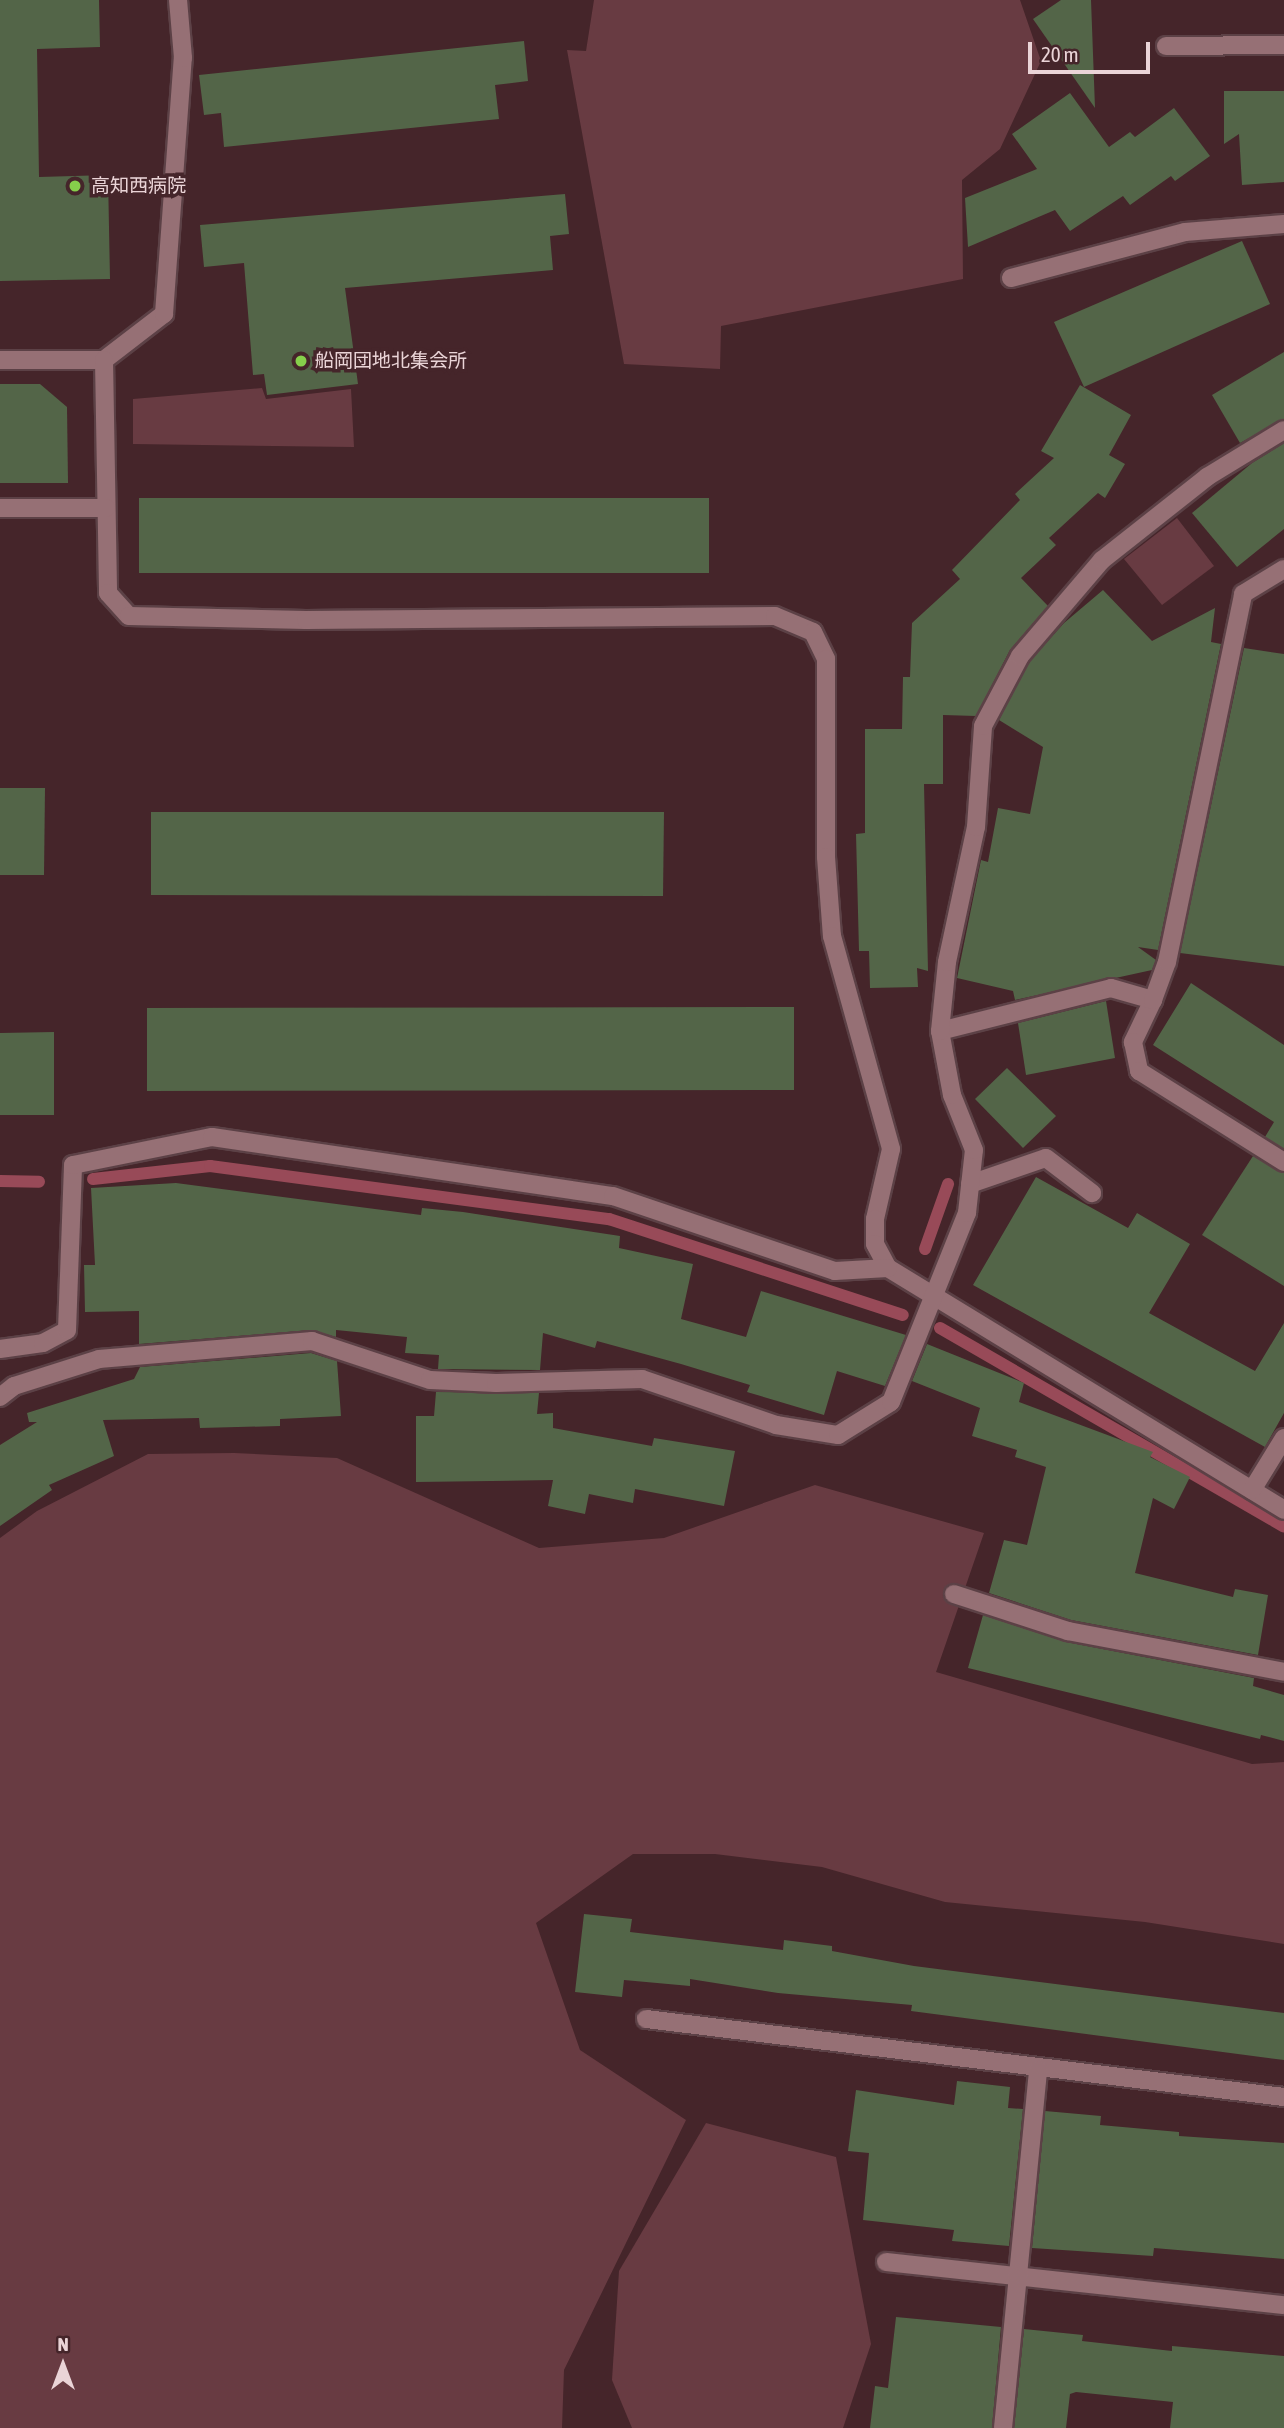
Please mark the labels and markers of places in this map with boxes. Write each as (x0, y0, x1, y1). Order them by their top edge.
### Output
place label: 高知西病院 (91, 175, 186, 197)
marker: 高知西病院 (65, 176, 85, 196)
place label: 船岡団地北集会所 (315, 350, 467, 372)
marker: 船岡団地北集会所 (293, 353, 309, 369)

